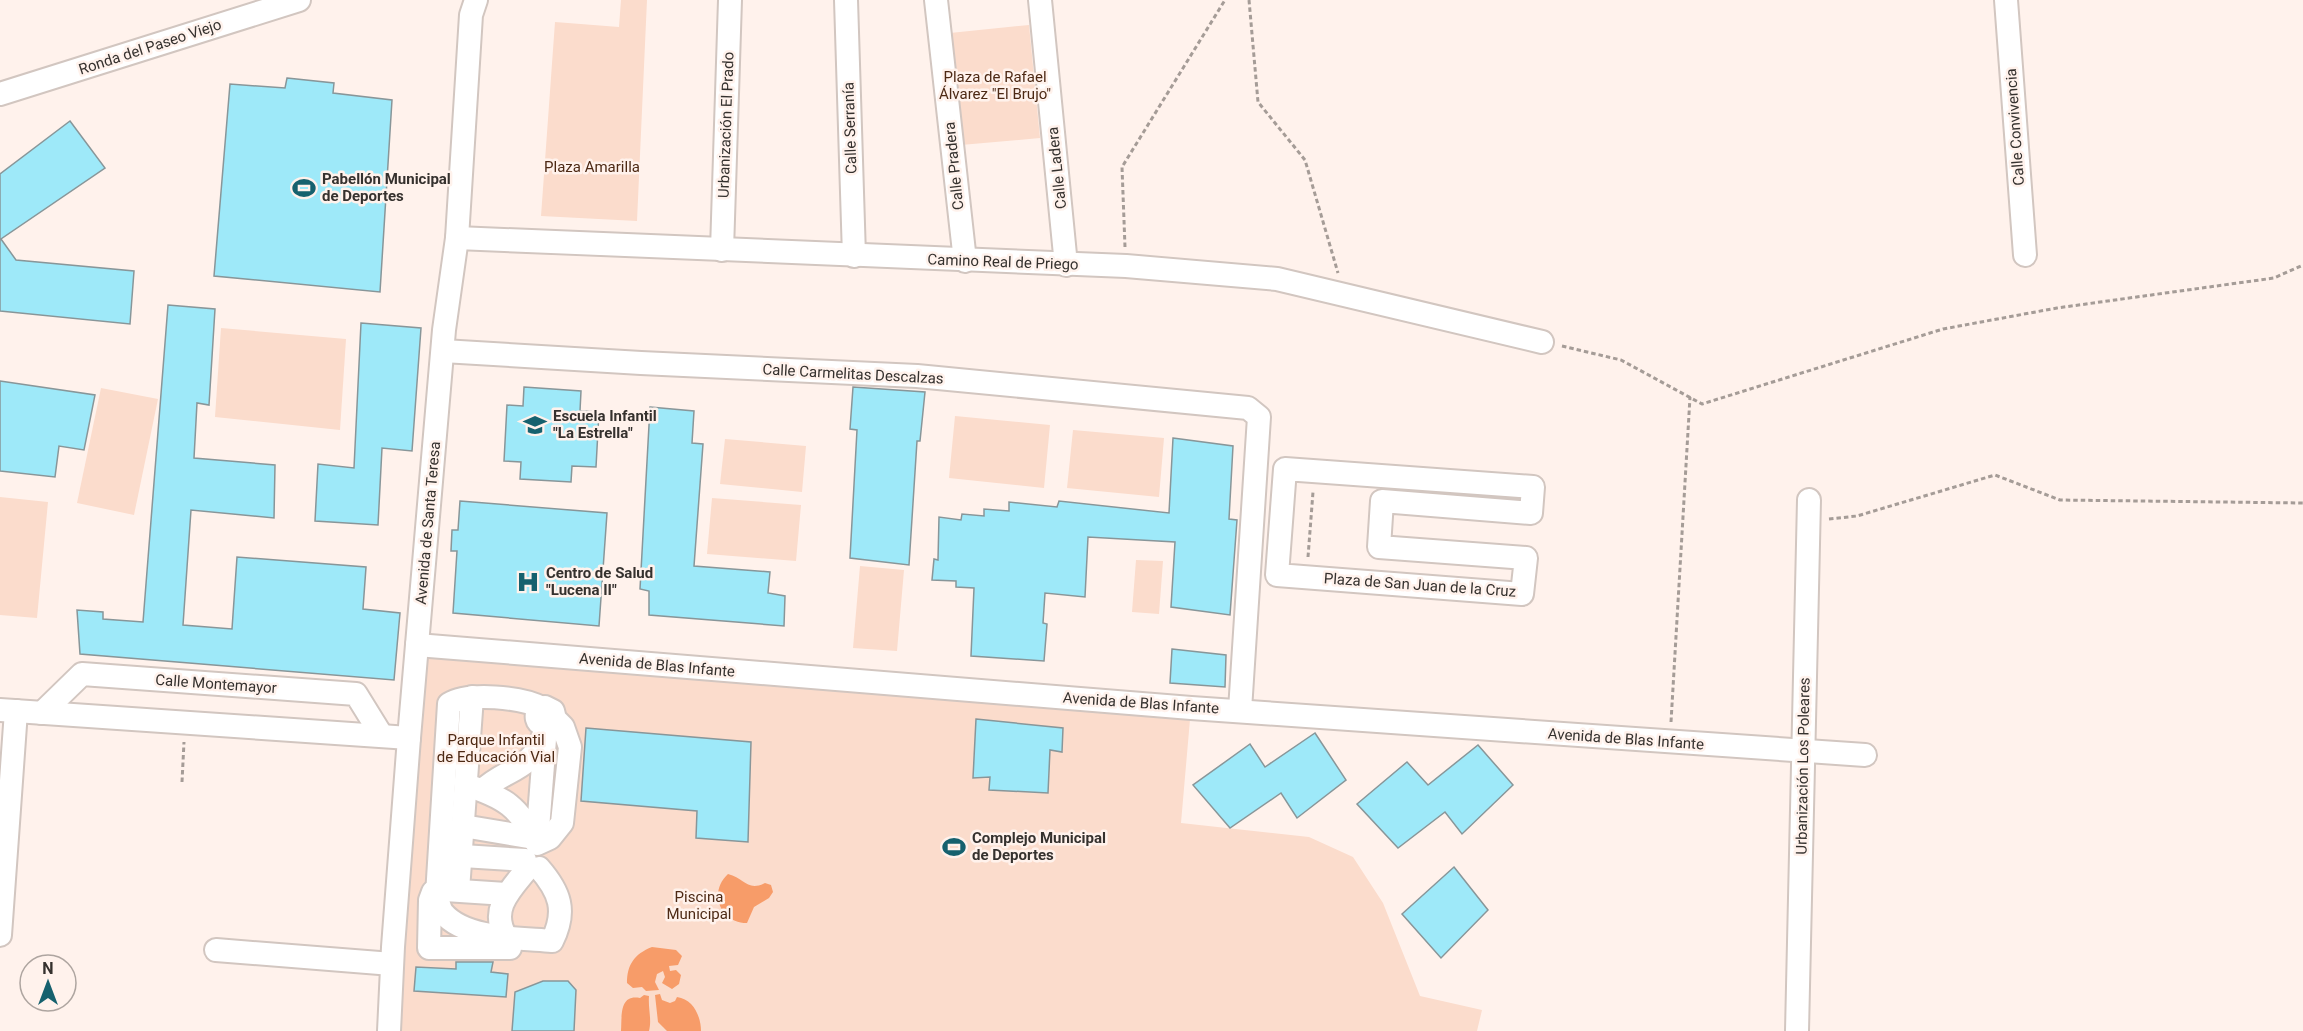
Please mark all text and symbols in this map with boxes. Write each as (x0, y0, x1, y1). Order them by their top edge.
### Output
street label: Ronda del Paseo Viejo (76, 15, 224, 79)
street label: Urbanización El Prado (714, 52, 738, 198)
park label: Plaza de Rafael Álvarez "El Brujo" (939, 68, 1051, 103)
street label: Calle Convivencia (2002, 68, 2028, 186)
street label: Calle Serranía (839, 82, 861, 174)
street label: Calle Pradera (940, 121, 968, 211)
street label: Calle Ladera (1044, 126, 1070, 210)
park label: Plaza Amarilla (544, 158, 640, 176)
place label: Pabellón Municipal de Deportes (322, 170, 451, 205)
sports icon: Pabellón Municipal de Deportes (291, 175, 317, 201)
street label: Camino Real de Priego (927, 250, 1079, 274)
street label: Calle Carmelitas Descalzas (762, 360, 944, 388)
place label: Escuela Infantil "La Estrella" (553, 407, 657, 442)
school or university icon: Escuela Infantil "La Estrella" (522, 412, 548, 438)
street label: Avenida de Santa Teresa (412, 441, 444, 605)
place label: Centro de Salud "Lucena II" (546, 564, 653, 599)
hospital icon: Centro de Salud "Lucena II" (515, 569, 541, 595)
street label: Plaza de San Juan de la Cruz (1323, 569, 1517, 601)
street label: Avenida de Blas Infante (578, 649, 736, 681)
street label: Calle Montemayor (155, 671, 277, 697)
street label: Urbanización Los Poleares (1792, 677, 1814, 855)
street label: Avenida de Blas Infante (1062, 689, 1220, 717)
street label: Avenida de Blas Infante (1547, 725, 1705, 753)
park label: Parque Infantil de Educación Vial (437, 731, 555, 766)
place label: Complejo Municipal de Deportes (972, 829, 1106, 864)
sports icon: Complejo Municipal de Deportes (941, 834, 967, 860)
park label: Piscina Municipal (666, 888, 732, 923)
north arrow (18, 953, 78, 1013)
text: N (42, 959, 54, 978)

